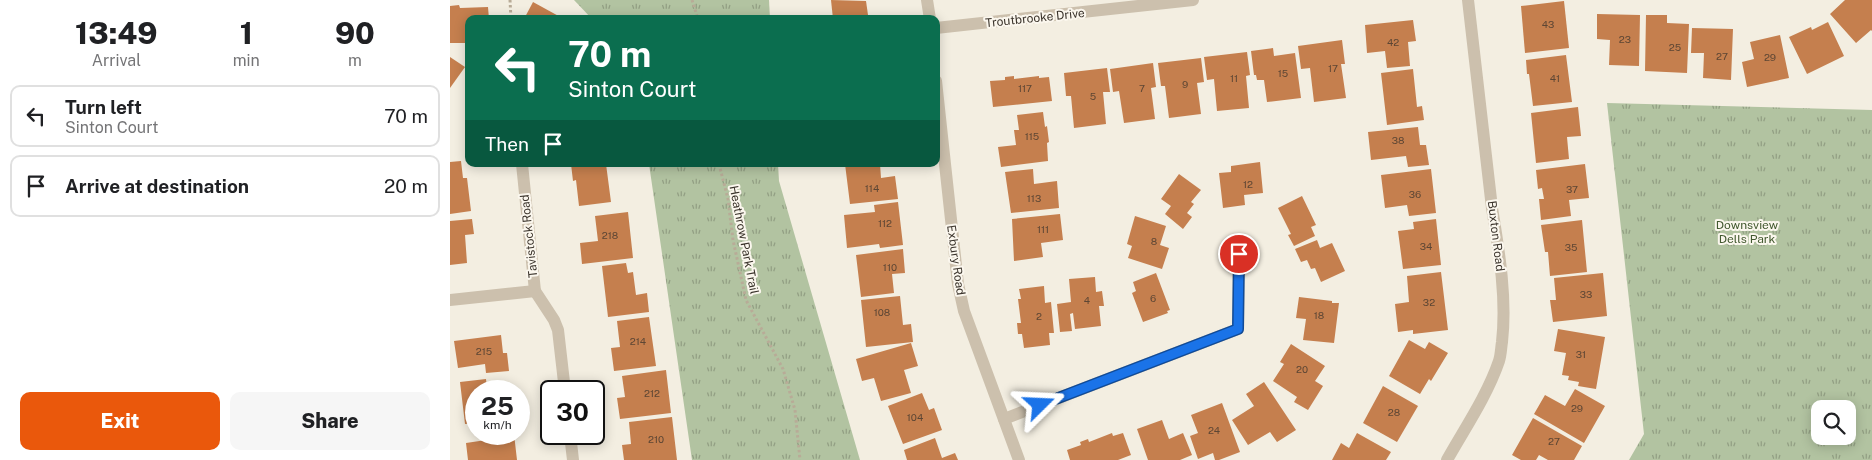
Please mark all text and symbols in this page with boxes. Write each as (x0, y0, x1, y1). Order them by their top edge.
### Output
street label: Troutbrooke Drive (985, 6, 1086, 30)
text: 13:49 (75, 15, 158, 51)
text: 1 (240, 15, 253, 51)
text: 90 (335, 15, 375, 51)
house number: 43 (1542, 18, 1554, 30)
house number: 23 (1619, 33, 1631, 45)
text: 70 m (568, 34, 651, 75)
icon: left (485, 35, 550, 100)
house number: 42 (1387, 36, 1399, 48)
house number: 25 (1669, 41, 1681, 53)
house number: 27 (1716, 50, 1728, 62)
text: Arrival (92, 51, 141, 70)
text: min (233, 51, 260, 70)
text: m (348, 51, 362, 70)
house number: 29 (1764, 51, 1776, 63)
house number: 17 (1328, 62, 1338, 74)
house number: 15 (1278, 67, 1288, 79)
house number: 11 (1230, 72, 1238, 84)
house number: 41 (1550, 72, 1560, 84)
text: Sinton Court (568, 76, 697, 102)
house number: 9 (1182, 78, 1188, 90)
house number: 117 (1018, 82, 1032, 94)
house number: 7 (1139, 82, 1145, 94)
house number: 5 (1090, 90, 1096, 102)
text: Turn left (65, 96, 142, 118)
icon: left (22, 102, 50, 130)
text: 70 m (384, 105, 428, 127)
text: Sinton Court (65, 118, 159, 137)
icon: arrive (539, 130, 567, 158)
house number: 115 (1025, 130, 1039, 142)
text: Then (485, 133, 529, 155)
house number: 38 (1392, 134, 1404, 146)
icon: arrive (22, 172, 50, 200)
text: Arrive at destination (65, 175, 249, 197)
text: 20 m (384, 175, 428, 197)
house number: 12 (1243, 178, 1253, 190)
house number: 114 (865, 182, 879, 194)
house number: 37 (1566, 183, 1578, 195)
street label: Heathrow Park Trail (727, 184, 761, 296)
house number: 36 (1409, 188, 1421, 200)
house number: 113 (1027, 192, 1041, 204)
street label: Tavistock Road (518, 194, 540, 278)
street label: Buxton Road (1485, 200, 1507, 272)
house number: 112 (878, 217, 892, 229)
park label: Downsview Dells Park (1716, 218, 1779, 246)
house number: 111 (1037, 223, 1049, 235)
street label: Exbury Road (944, 224, 968, 296)
house number: 218 (602, 229, 618, 241)
pin (1218, 233, 1260, 275)
house number: 8 (1151, 235, 1157, 247)
icon: arrive (1225, 240, 1253, 268)
house number: 34 (1420, 240, 1432, 252)
house number: 35 (1565, 241, 1577, 253)
house number: 110 (883, 261, 897, 273)
house number: 33 (1580, 288, 1592, 300)
house number: 6 (1150, 292, 1156, 304)
house number: 4 (1084, 294, 1090, 306)
house number: 32 (1423, 296, 1435, 308)
house number: 108 (874, 306, 890, 318)
house number: 18 (1314, 309, 1324, 321)
house number: 2 (1036, 310, 1042, 322)
house number: 214 (630, 335, 646, 347)
house number: 215 (476, 345, 492, 357)
house number: 31 (1576, 348, 1586, 360)
house number: 20 (1296, 363, 1308, 375)
position arrow (1013, 378, 1065, 430)
speed limit sign: 30 (540, 380, 605, 445)
house number: 212 (644, 387, 660, 399)
text: 25 (481, 391, 514, 421)
button: Exit (20, 392, 220, 450)
button: Share (230, 392, 430, 450)
map controls (1811, 400, 1856, 445)
button: search (1811, 400, 1856, 445)
house number: 29 (1571, 402, 1583, 414)
house number: 28 (1388, 406, 1400, 418)
house number: 104 (907, 411, 923, 423)
text: km/h (483, 418, 512, 432)
house number: 24 (1208, 424, 1220, 436)
house number: 210 (648, 433, 664, 445)
house number: 27 (1548, 435, 1560, 447)

